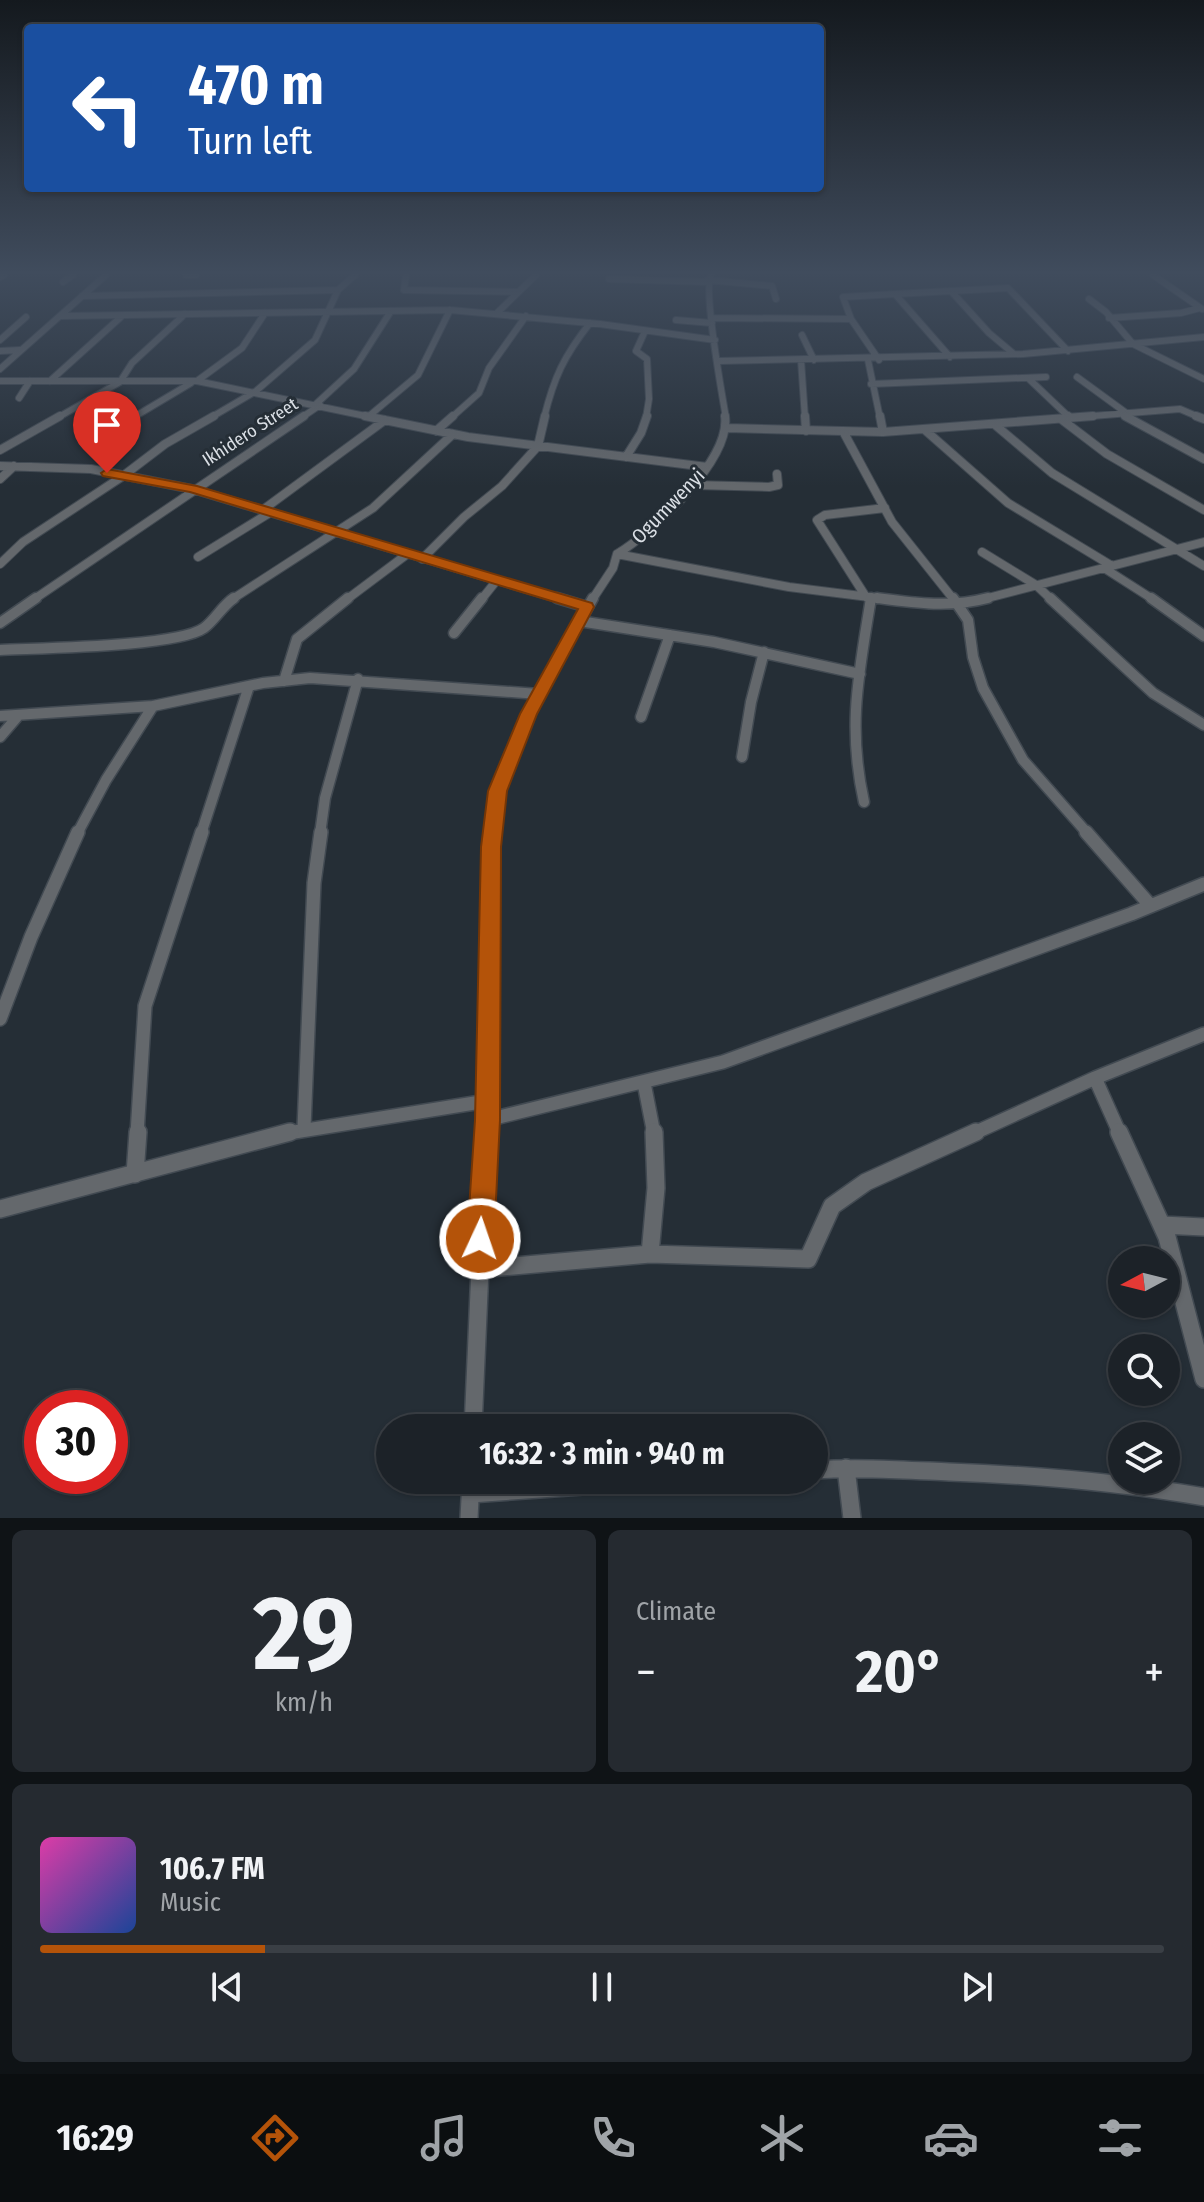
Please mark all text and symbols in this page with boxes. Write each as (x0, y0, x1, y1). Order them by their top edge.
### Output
text: 470 m (188, 52, 324, 119)
icon: left (56, 56, 160, 160)
text: Turn left (188, 120, 312, 164)
pin (73, 391, 141, 473)
street label: Ikhidero Street (198, 393, 302, 471)
icon: arrive (85, 403, 129, 447)
street label: Ogumwenyi (626, 464, 710, 548)
position arrow (438, 1197, 522, 1281)
north arrow (1108, 1246, 1180, 1318)
map controls (1108, 1246, 1180, 1494)
button: search (1108, 1334, 1180, 1406)
speed limit sign: 30 (24, 1390, 128, 1494)
button: layers (1108, 1422, 1180, 1494)
text: 16:32 · 3 min · 940 m (479, 1436, 725, 1472)
text: 29 (253, 1572, 355, 1697)
text: Climate (636, 1596, 716, 1627)
text: 20° (856, 1636, 944, 1708)
text: − (636, 1646, 656, 1699)
text: + (1144, 1646, 1164, 1699)
text: km/h (275, 1687, 333, 1718)
text: 106.7 FM (160, 1851, 265, 1887)
text: Music (160, 1887, 221, 1918)
icon: previous (205, 1965, 249, 2009)
icon: pause (580, 1965, 624, 2009)
icon: next (955, 1965, 999, 2009)
icon: directions (247, 2110, 303, 2166)
icon: music (416, 2110, 472, 2166)
icon: phone (585, 2110, 641, 2166)
icon: climate (754, 2110, 810, 2166)
icon: car (923, 2110, 979, 2166)
icon: filters (1092, 2110, 1148, 2166)
text: 16:29 (56, 2116, 134, 2160)

